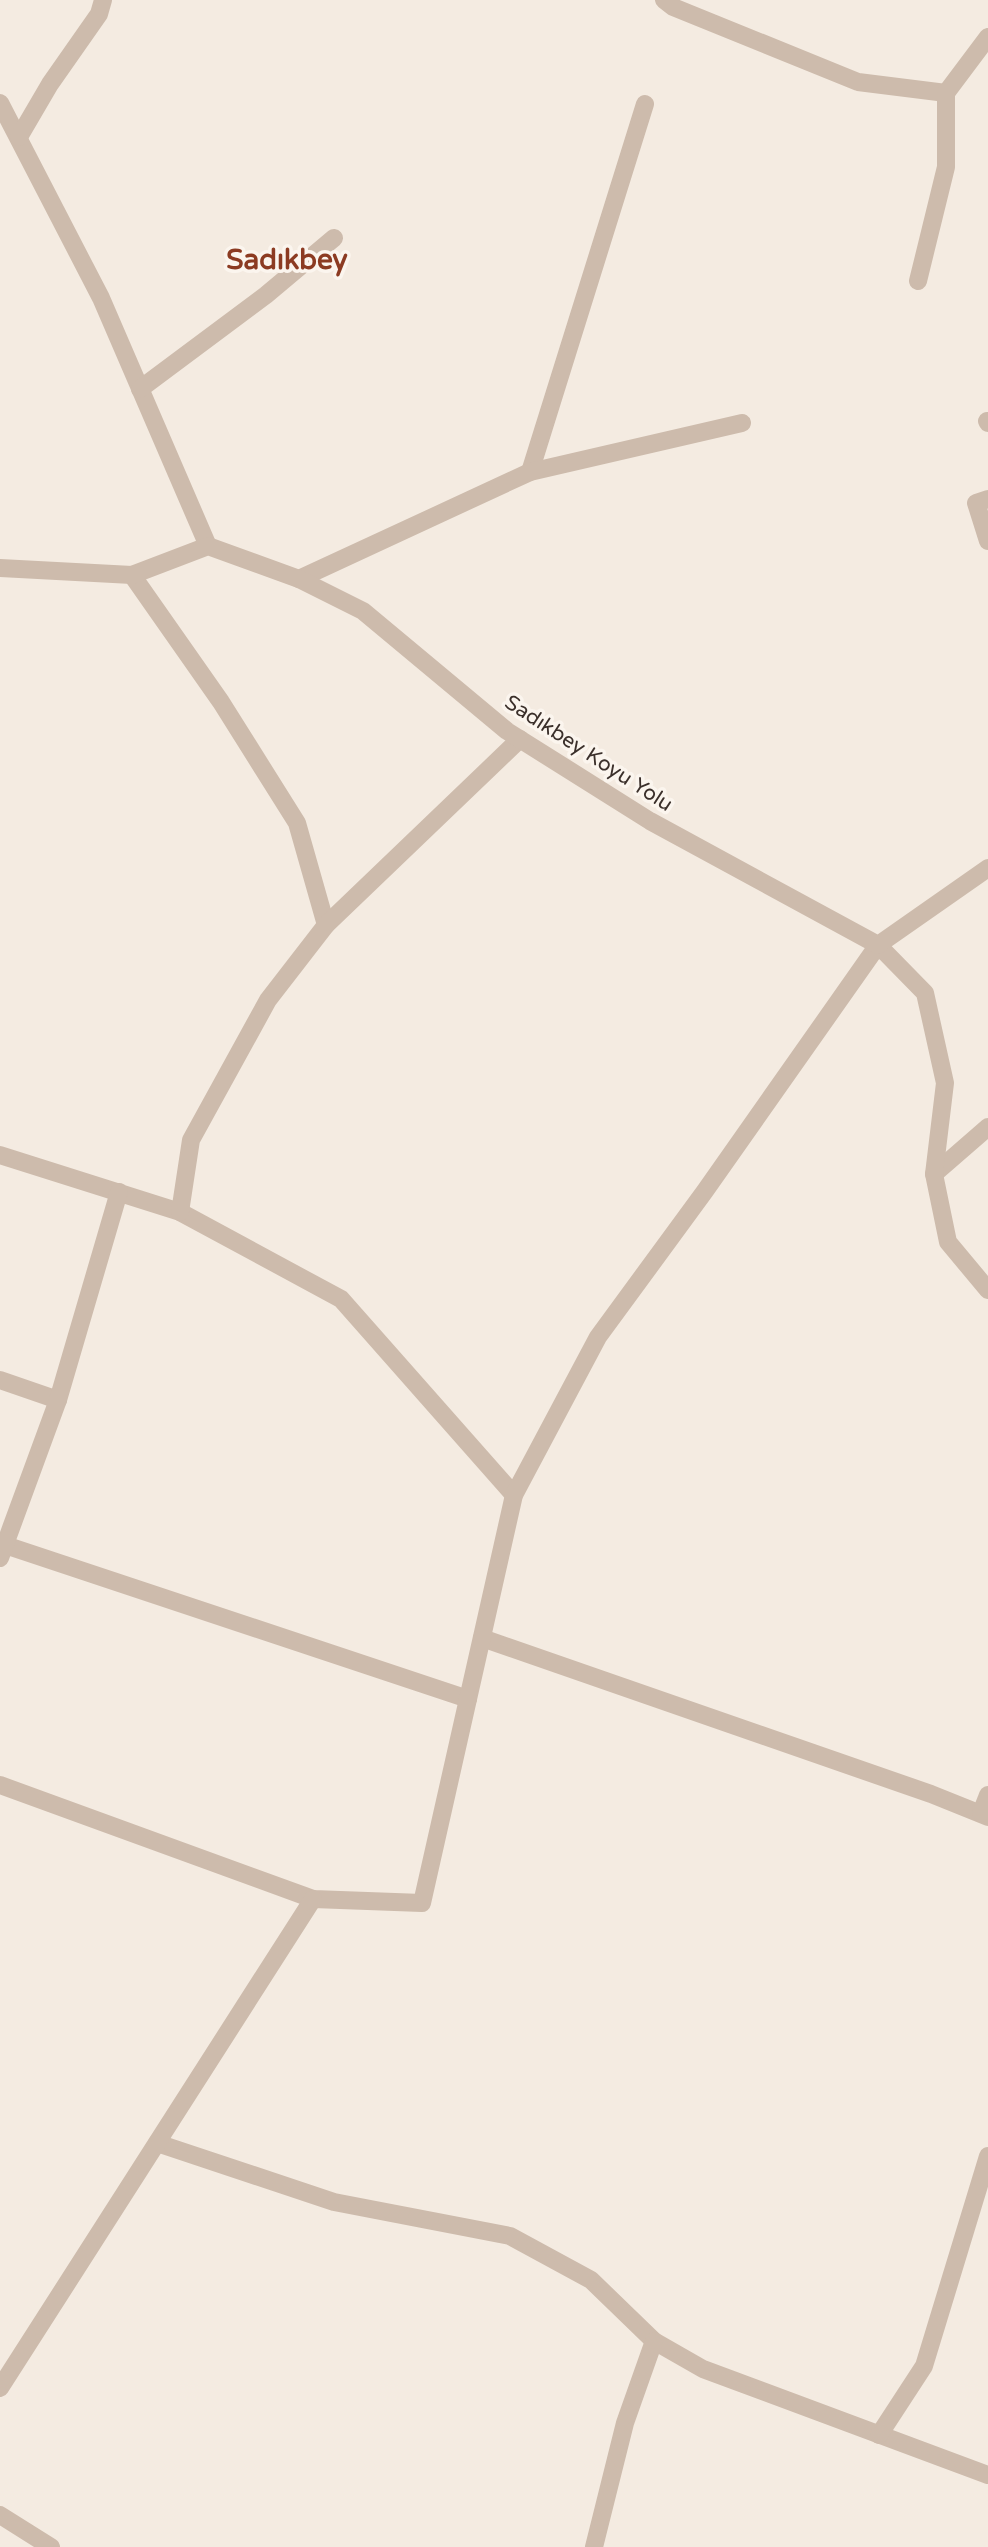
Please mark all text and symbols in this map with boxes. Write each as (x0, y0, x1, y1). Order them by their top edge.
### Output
district label: Sadıkbey (226, 243, 348, 277)
street label: Sadıkbey Koyu Yolu (500, 690, 677, 817)

